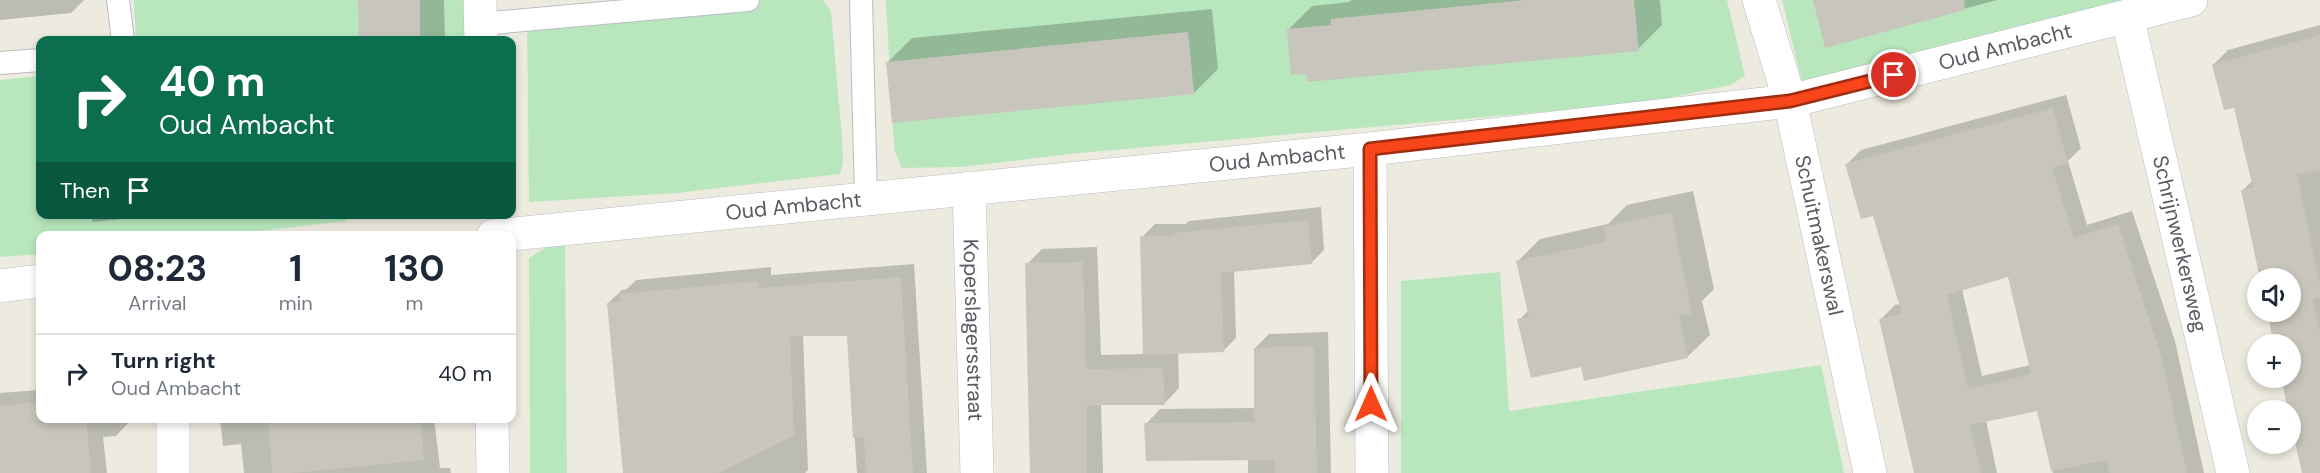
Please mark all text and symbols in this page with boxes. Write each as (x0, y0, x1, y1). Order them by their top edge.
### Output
street label: Oud Ambacht (1936, 17, 2075, 77)
pin (1868, 49, 1919, 100)
text: 40 m (159, 54, 265, 109)
icon: arrive (1877, 58, 1910, 91)
icon: right (60, 60, 138, 138)
text: Oud Ambacht (159, 107, 335, 142)
street label: Oud Ambacht (1208, 138, 1347, 179)
street label: Schuitmakerswal (1788, 153, 1850, 318)
street label: Schrijnwerkersweg (2146, 153, 2214, 335)
icon: arrive (122, 174, 155, 207)
text: Then (60, 176, 110, 205)
street label: Oud Ambacht (724, 186, 863, 227)
street label: Koperslagersstraat (956, 239, 990, 421)
text: 08:23 (107, 245, 207, 292)
text: 1 (289, 245, 302, 292)
text: 130 (384, 245, 444, 292)
map controls (2247, 268, 2301, 454)
button: sound (2247, 268, 2301, 322)
text: Arrival (128, 290, 187, 316)
text: min (279, 290, 313, 316)
text: m (405, 290, 423, 316)
button: + (2247, 334, 2301, 388)
text: Turn right (111, 346, 216, 375)
icon: right (60, 357, 93, 390)
text: 40 m (438, 359, 492, 388)
position arrow (1339, 372, 1403, 436)
text: Oud Ambacht (111, 375, 241, 401)
button: − (2247, 400, 2301, 454)

